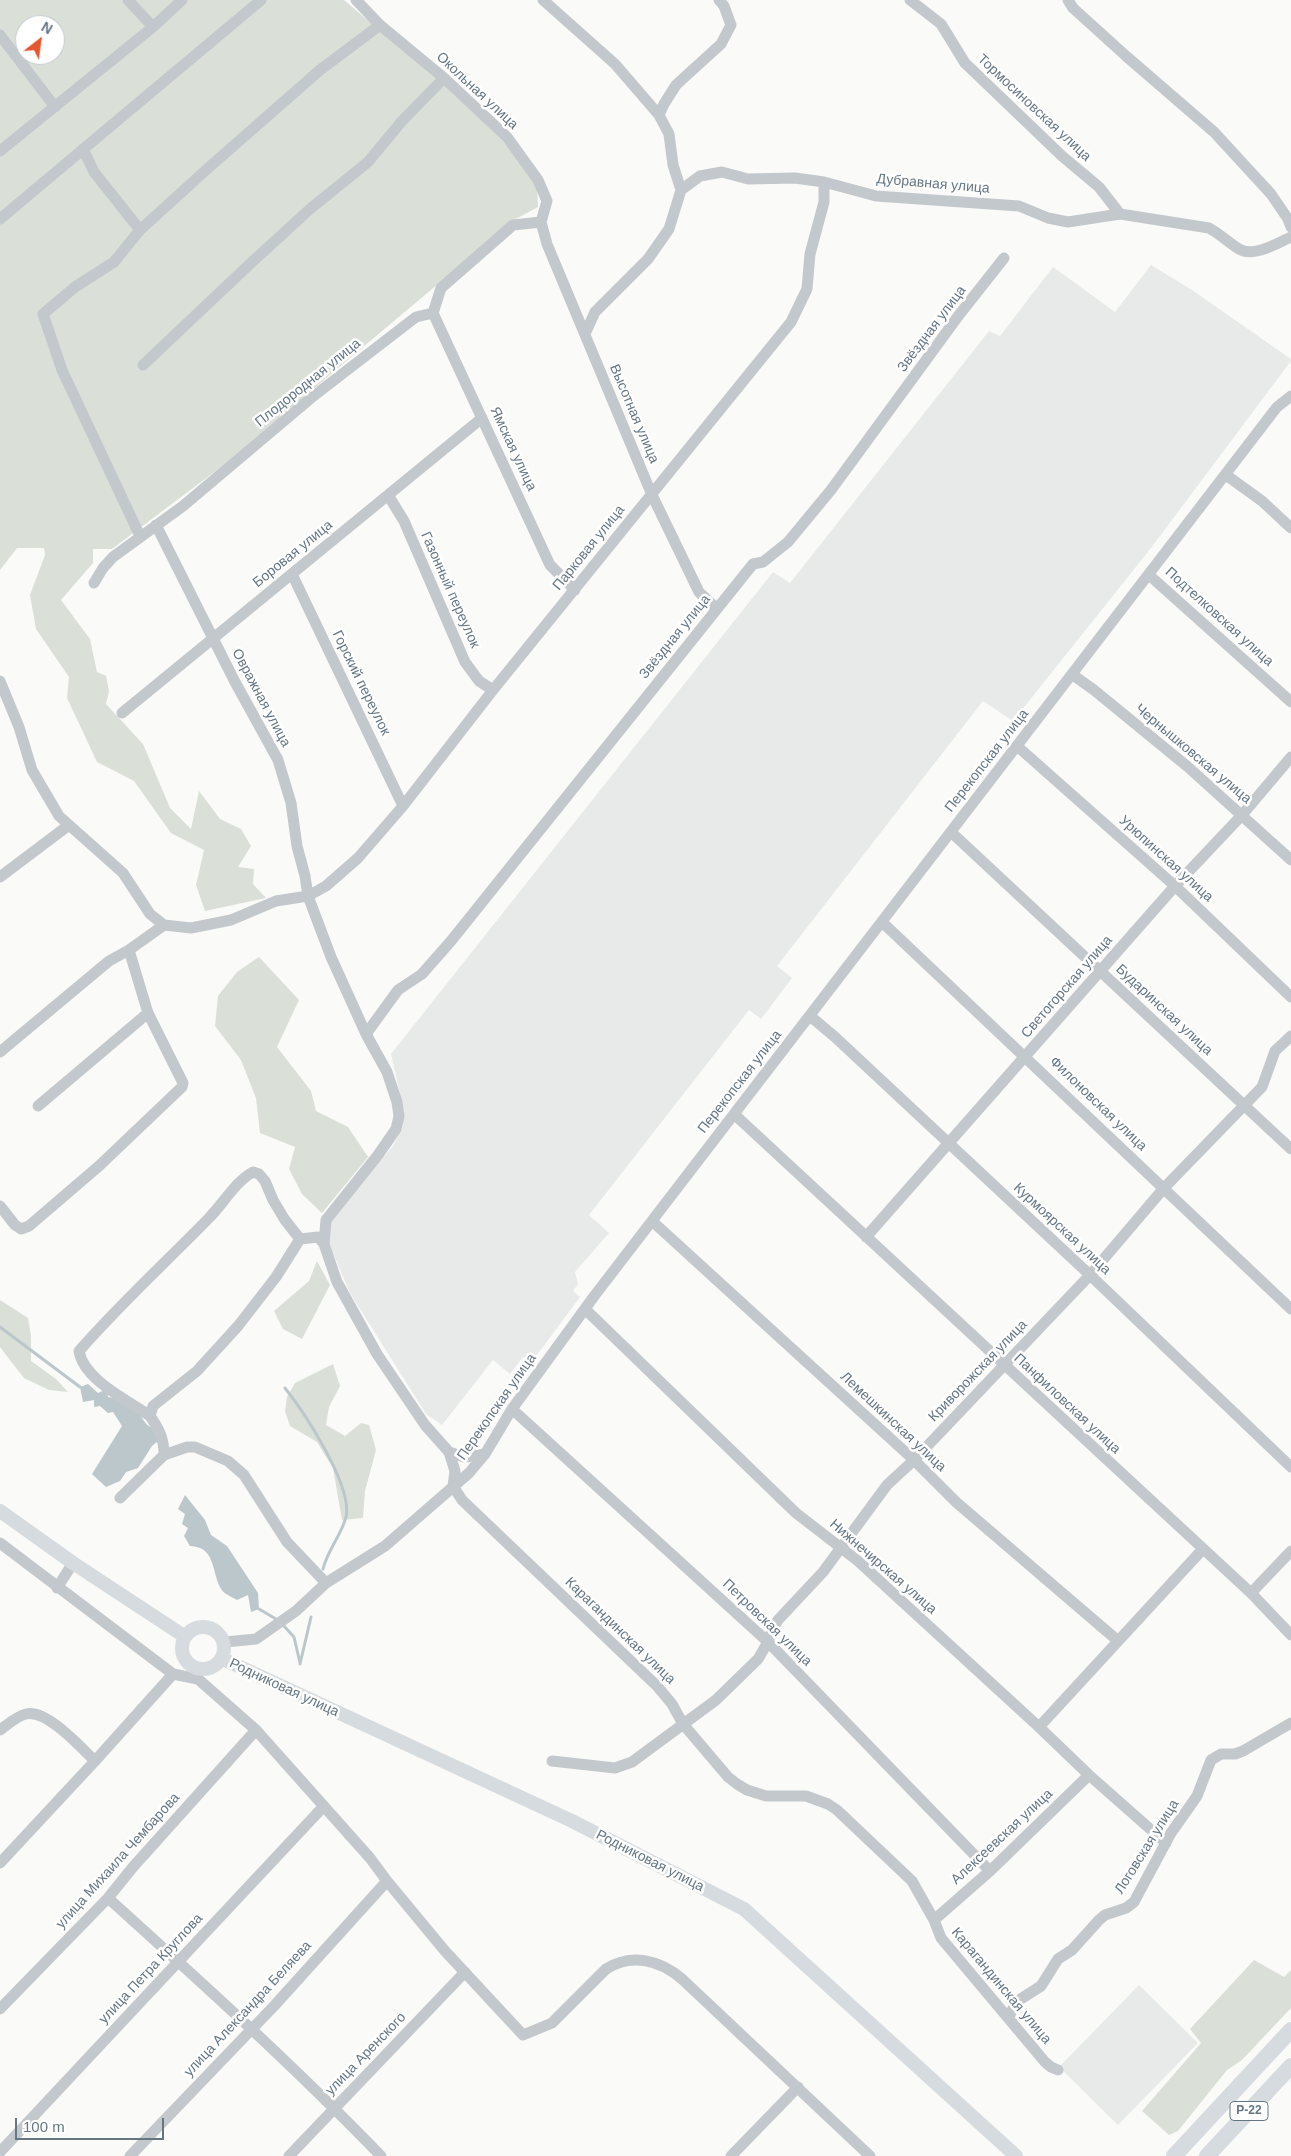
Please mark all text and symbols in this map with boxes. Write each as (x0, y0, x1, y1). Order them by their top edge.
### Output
north arrow (15, 15, 65, 65)
text: N (39, 18, 55, 37)
street label: Окольная улица (433, 49, 521, 133)
street label: Тормосиновская улица (974, 51, 1094, 165)
street label: Дубравная улица (876, 171, 990, 197)
street label: Звёздная улица (894, 283, 970, 375)
street label: Плодородная улица (252, 335, 364, 431)
street label: Высотная улица (606, 362, 662, 466)
street label: Ямская улица (486, 404, 540, 494)
street label: Парковая улица (550, 502, 628, 594)
street label: Боровая улица (250, 517, 336, 591)
street label: Газонный переулок (417, 529, 483, 651)
street label: Подтелковская улица (1161, 564, 1277, 670)
street label: Звёздная улица (636, 592, 714, 682)
street label: Горский переулок (328, 628, 394, 738)
street label: Овражная улица (228, 646, 294, 750)
street label: Чернышковская улица (1132, 700, 1254, 808)
street label: Перекопская улица (942, 706, 1032, 816)
street label: Урюпинская улица (1115, 812, 1217, 906)
street label: Светогорская улица (1018, 932, 1116, 1042)
street label: Бударинская улица (1112, 961, 1216, 1059)
street label: Перекопская улица (695, 1027, 785, 1137)
street label: Филоновская улица (1046, 1053, 1150, 1155)
street label: Курмоярская улица (1010, 1180, 1114, 1278)
street label: Криворожская улица (925, 1317, 1031, 1425)
street label: Перекопская улица (454, 1350, 540, 1464)
street label: Панфиловская улица (1010, 1350, 1124, 1458)
street label: Лемешкинская улица (837, 1369, 949, 1475)
street label: Нижнечирская улица (826, 1516, 940, 1618)
street label: Карагандинская улица (561, 1574, 679, 1688)
street label: Петровская улица (719, 1576, 815, 1670)
street label: Родниковая улица (227, 1655, 341, 1721)
street label: Алексеевская улица (948, 1786, 1056, 1888)
street label: улица Михаила Чембарова (53, 1790, 183, 1932)
street label: Логовская улица (1111, 1797, 1183, 1897)
street label: Родниковая улица (593, 1827, 707, 1895)
street label: улица Петра Круглова (96, 1910, 206, 2028)
street label: Карагандинская улица (947, 1924, 1055, 2048)
street label: улица Александра Беляева (181, 1938, 315, 2080)
street label: улица Аренского (322, 2009, 410, 2099)
road number: Р-22 (1230, 2102, 1268, 2120)
scale bar (18, 2108, 166, 2140)
text: 100 m (23, 2118, 65, 2135)

